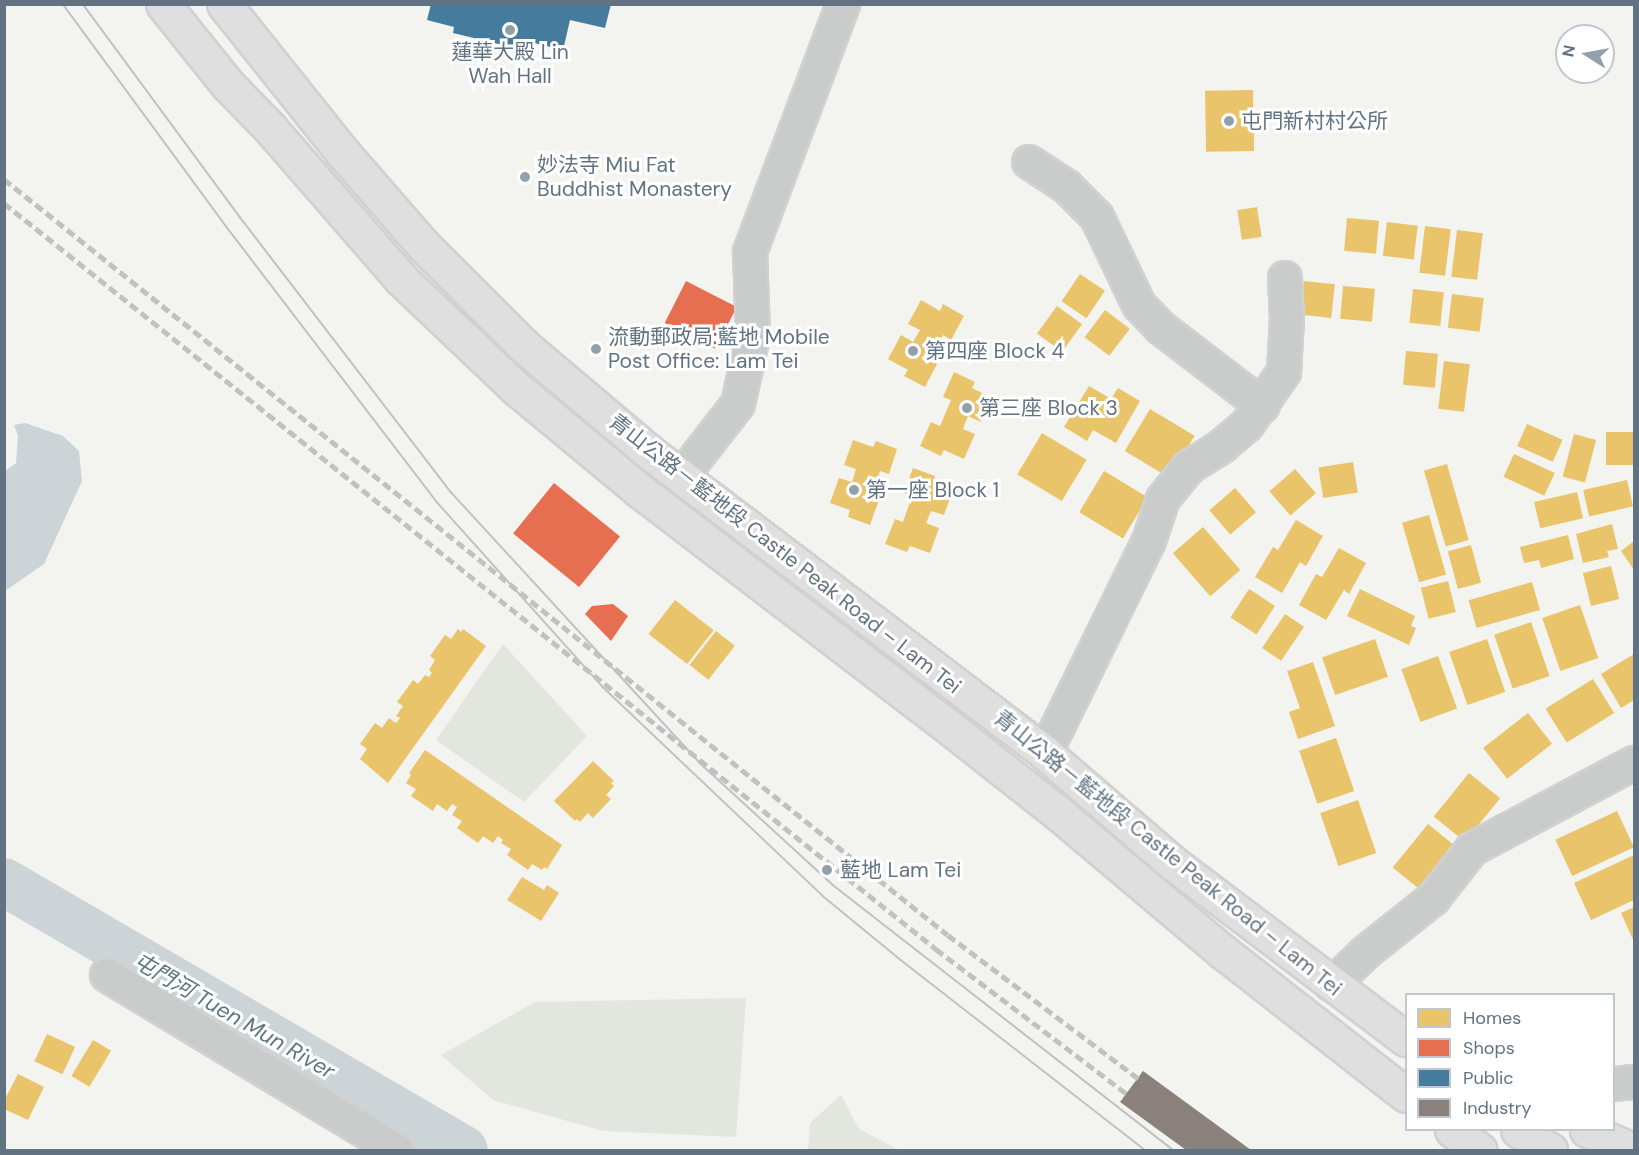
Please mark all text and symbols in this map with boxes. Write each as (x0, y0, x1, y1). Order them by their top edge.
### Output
marker: 蓮華大殿 Lin Wah Hall (503, 23, 517, 37)
north arrow (1555, 24, 1615, 84)
place label: 蓮華大殿 Lin Wah Hall (451, 39, 569, 89)
text: N (1557, 43, 1580, 59)
place label: 屯門新村村公所 (1241, 108, 1388, 134)
marker: 屯門新村村公所 (1222, 114, 1236, 128)
place label: 妙法寺 Miu Fat Buddhist Monastery (537, 152, 732, 202)
marker: 妙法寺 Miu Fat Buddhist Monastery (518, 170, 532, 184)
place label: 流動郵政局:藍地 Mobile Post Office: Lam Tei (608, 324, 830, 374)
place label: 第四座 Block 4 (925, 338, 1064, 364)
marker: 流動郵政局:藍地 Mobile Post Office: Lam Tei (589, 342, 603, 356)
marker: 第四座 Block 4 (906, 344, 920, 358)
place label: 第三座 Block 3 (979, 395, 1118, 421)
marker: 第三座 Block 3 (960, 401, 974, 415)
street label: 青山公路－藍地段 Castle Peak Road – Lam Tei (604, 409, 966, 699)
place label: 第一座 Block 1 (866, 477, 999, 503)
marker: 第一座 Block 1 (847, 483, 861, 497)
street label: 青山公路－藍地段 Castle Peak Road – Lam Tei (989, 705, 1347, 1001)
place label: 藍地 Lam Tei (840, 857, 961, 883)
marker: 藍地 Lam Tei (818, 861, 836, 879)
water label: 屯門河 Tuen Mun River (129, 948, 339, 1084)
legend (1405, 993, 1615, 1131)
text: Homes (1463, 1006, 1521, 1030)
text: Shops (1463, 1036, 1515, 1060)
text: Public (1463, 1066, 1514, 1090)
text: Industry (1463, 1096, 1532, 1120)

